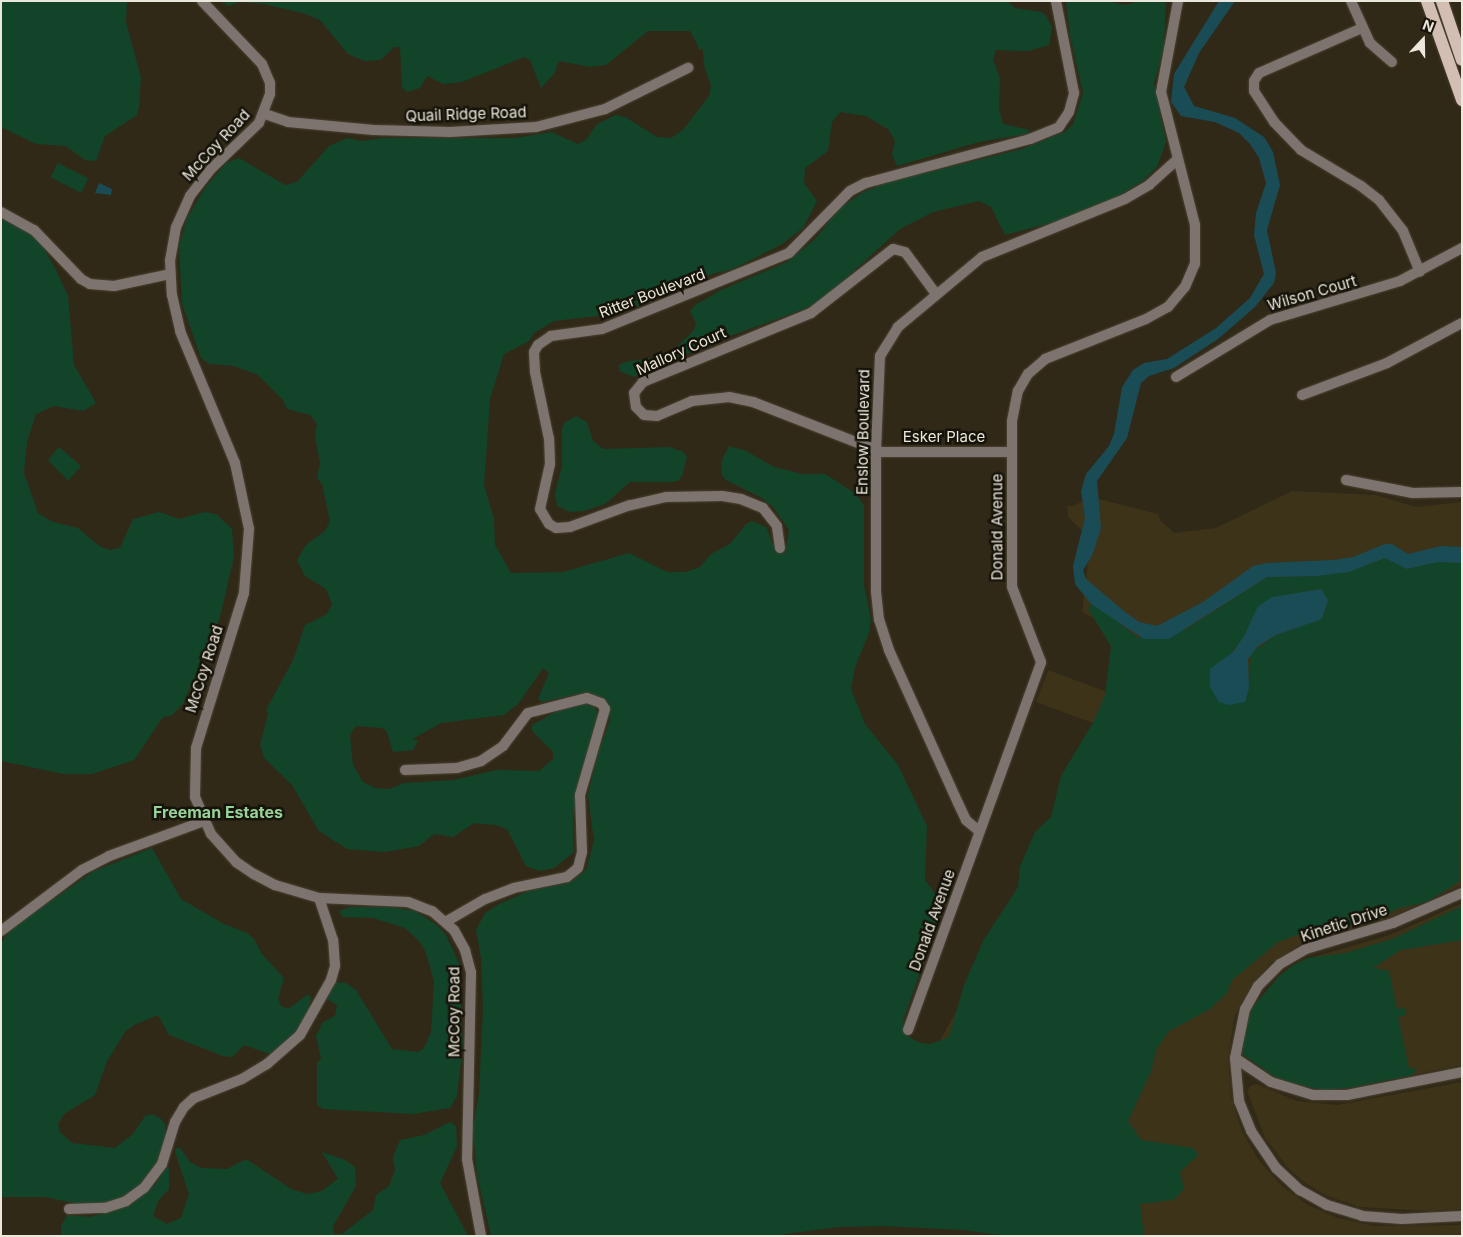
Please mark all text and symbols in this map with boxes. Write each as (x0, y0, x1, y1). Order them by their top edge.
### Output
north arrow (1398, 15, 1448, 65)
text: N (1421, 16, 1437, 35)
street label: Quail Ridge Road (405, 103, 527, 125)
street label: McCoy Road (179, 106, 253, 184)
street label: Ritter Boulevard (596, 264, 708, 322)
street label: Wilson Court (1265, 272, 1359, 314)
street label: Mallory Court (633, 323, 729, 379)
street label: Enslow Boulevard (853, 369, 873, 495)
street label: Esker Place (903, 428, 985, 446)
street label: Donald Avenue (988, 474, 1006, 580)
street label: McCoy Road (181, 623, 227, 715)
district label: Freeman Estates (153, 802, 283, 822)
street label: Donald Avenue (905, 867, 959, 973)
street label: Kinetic Drive (1298, 901, 1390, 945)
street label: McCoy Road (445, 967, 463, 1057)

